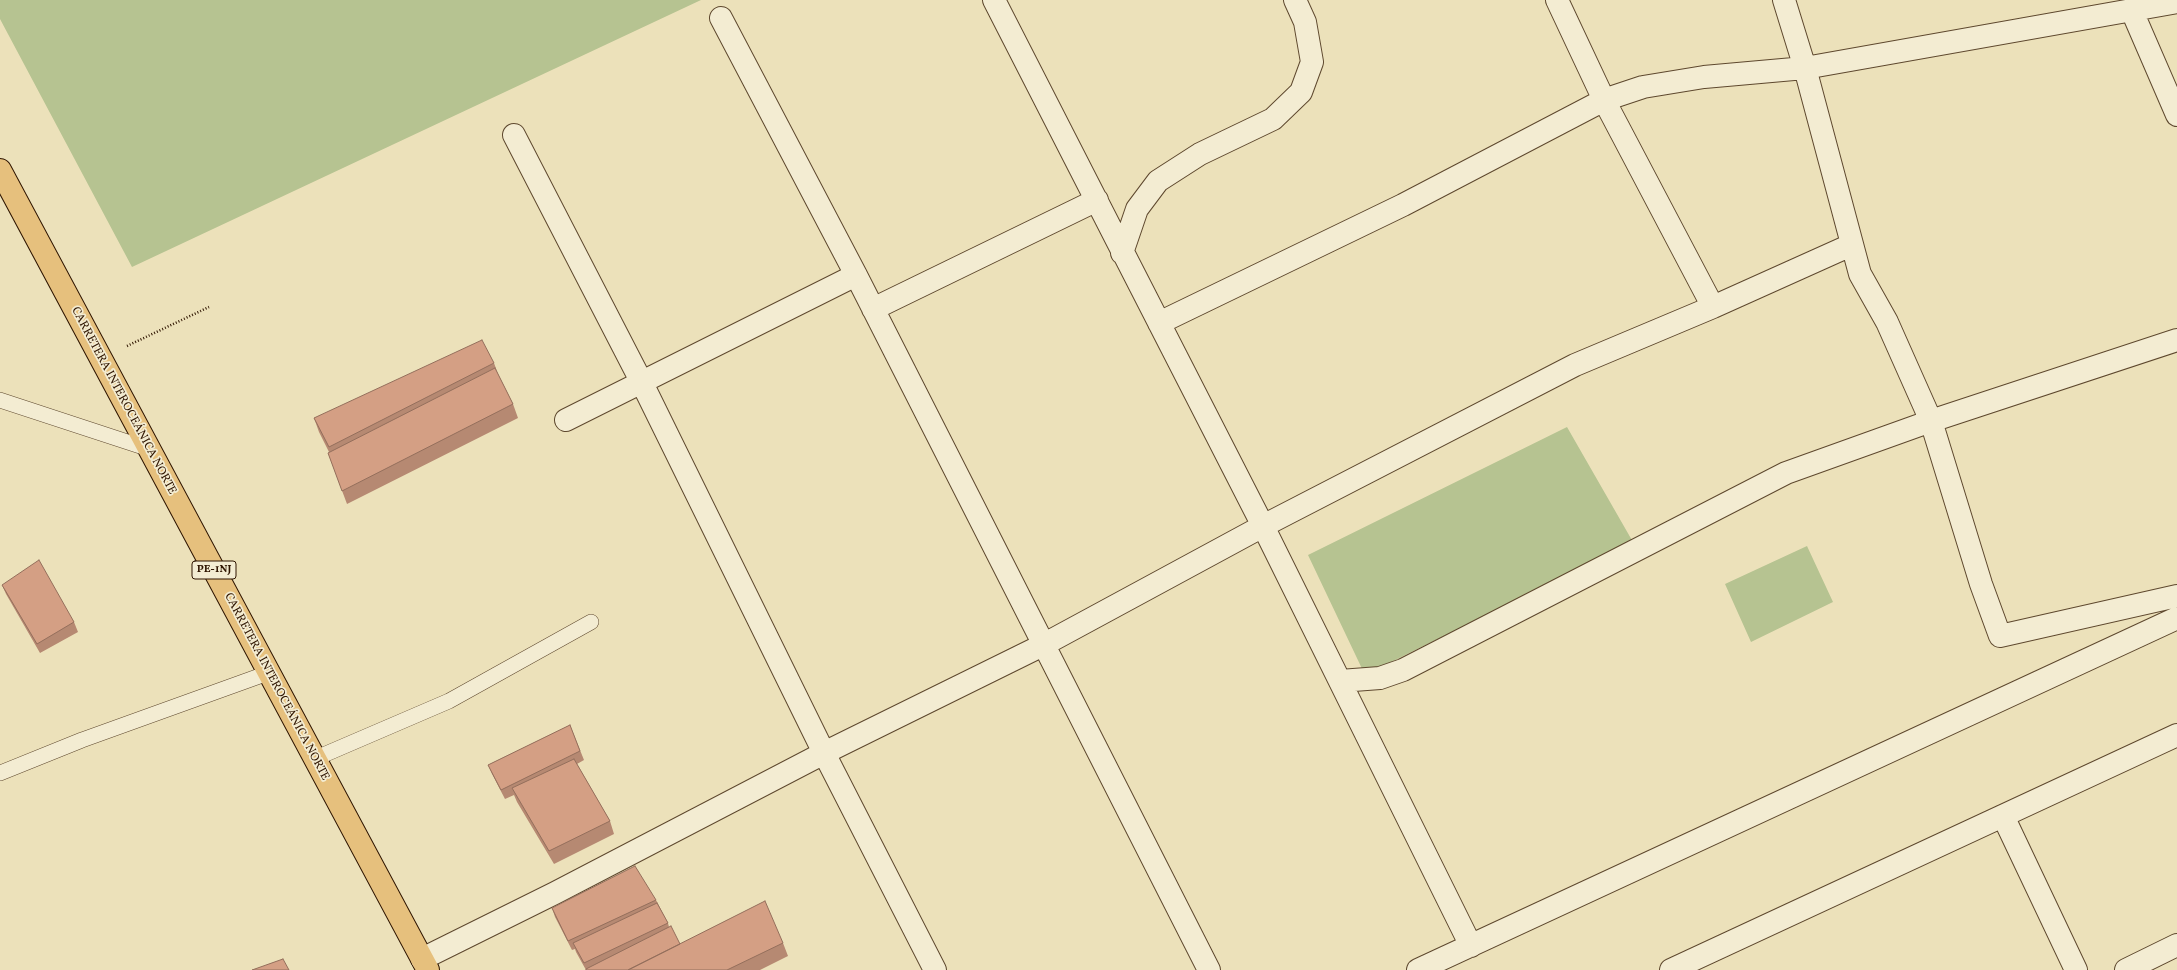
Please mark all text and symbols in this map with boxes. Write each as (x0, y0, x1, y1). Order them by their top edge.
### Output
street label: CARRETERA INTEROCEÁNICA NORTE (67, 305, 179, 497)
road number: PE-1NJ (192, 561, 236, 579)
street label: CARRETERA INTEROCEÁNICA NORTE (220, 591, 332, 783)

